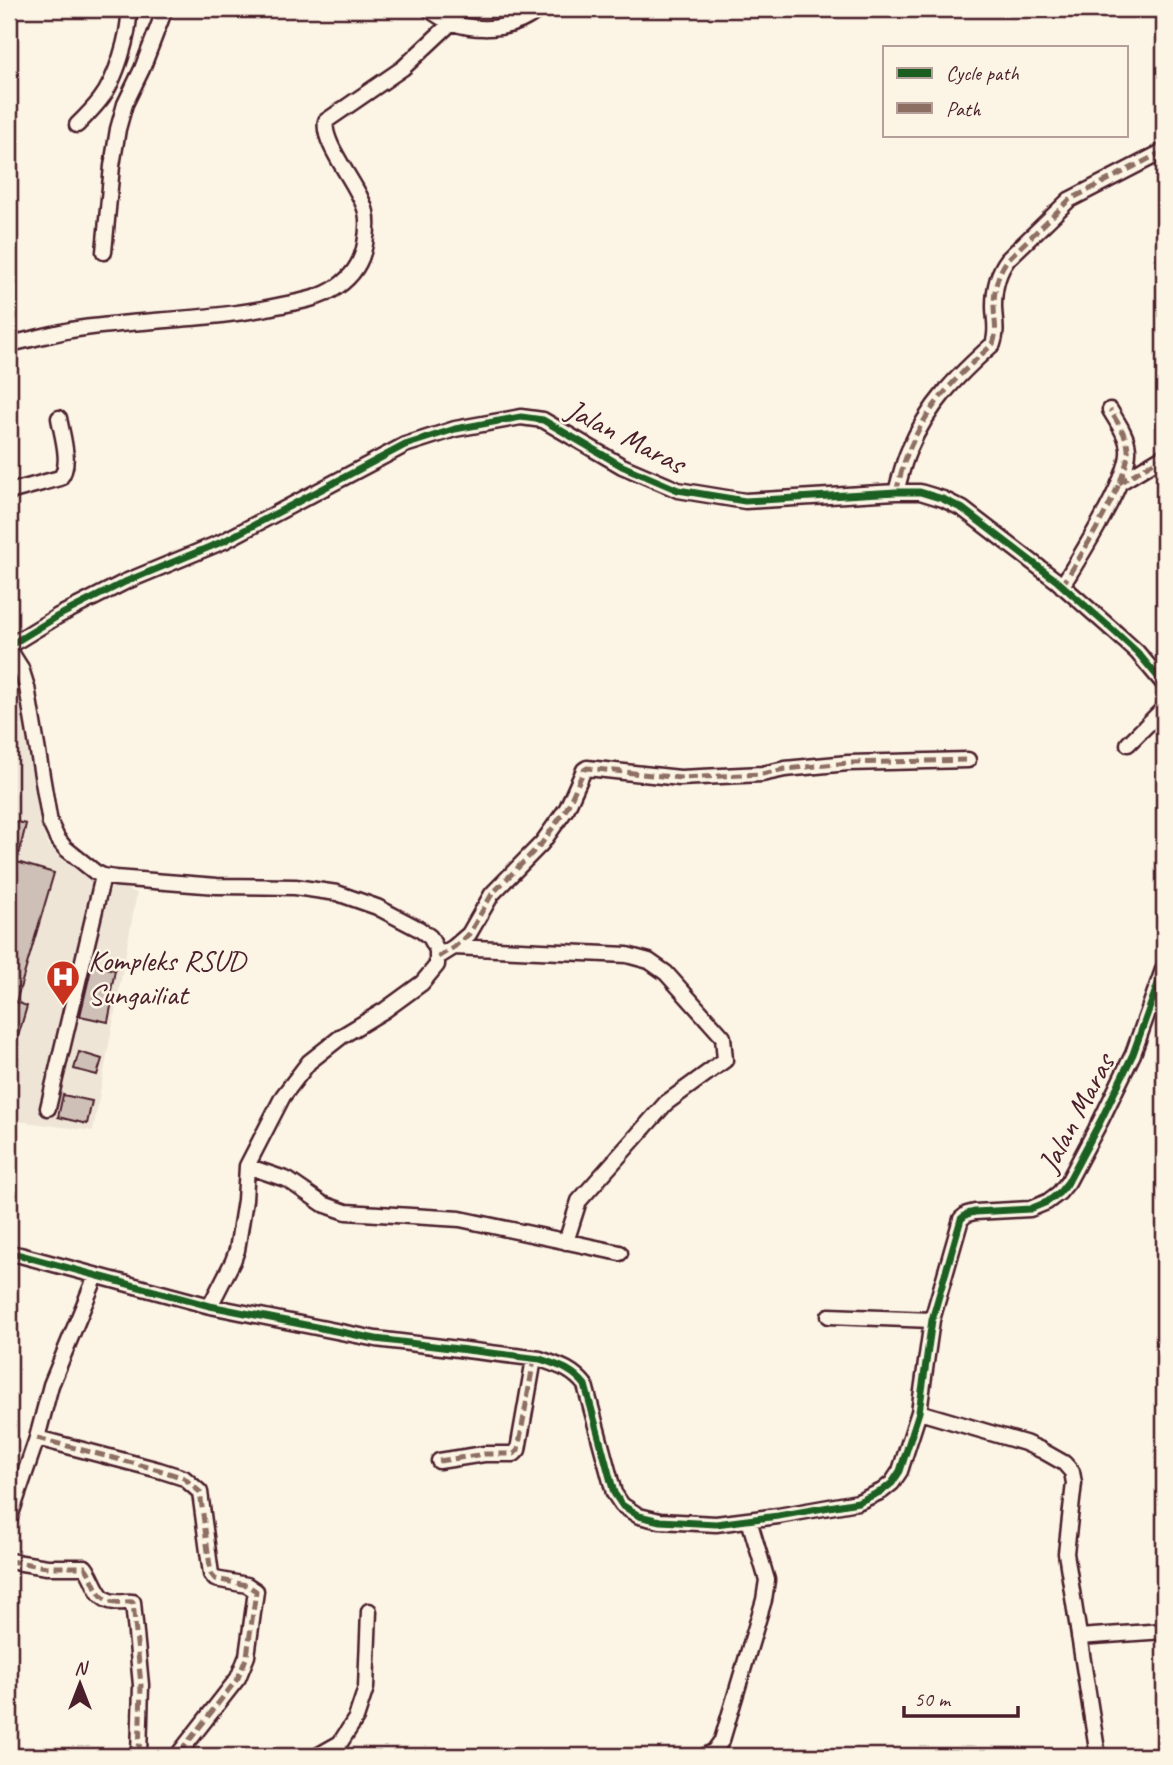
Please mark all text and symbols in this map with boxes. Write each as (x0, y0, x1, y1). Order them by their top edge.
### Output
legend (883, 46, 1128, 136)
text: Cycle path (946, 60, 1019, 86)
text: Path (946, 96, 982, 122)
street label: Jalan Maras (559, 389, 694, 483)
place label: Kompleks RSUD Sungailiat (88, 941, 248, 1013)
hospital icon: Kompleks RSUD Sungailiat (44, 958, 82, 1007)
street label: Jalan Maras (1028, 1045, 1124, 1180)
north arrow (46, 1650, 116, 1720)
text: N (74, 1656, 89, 1680)
scale bar (904, 1674, 1017, 1718)
text: 50 m (914, 1686, 952, 1712)

